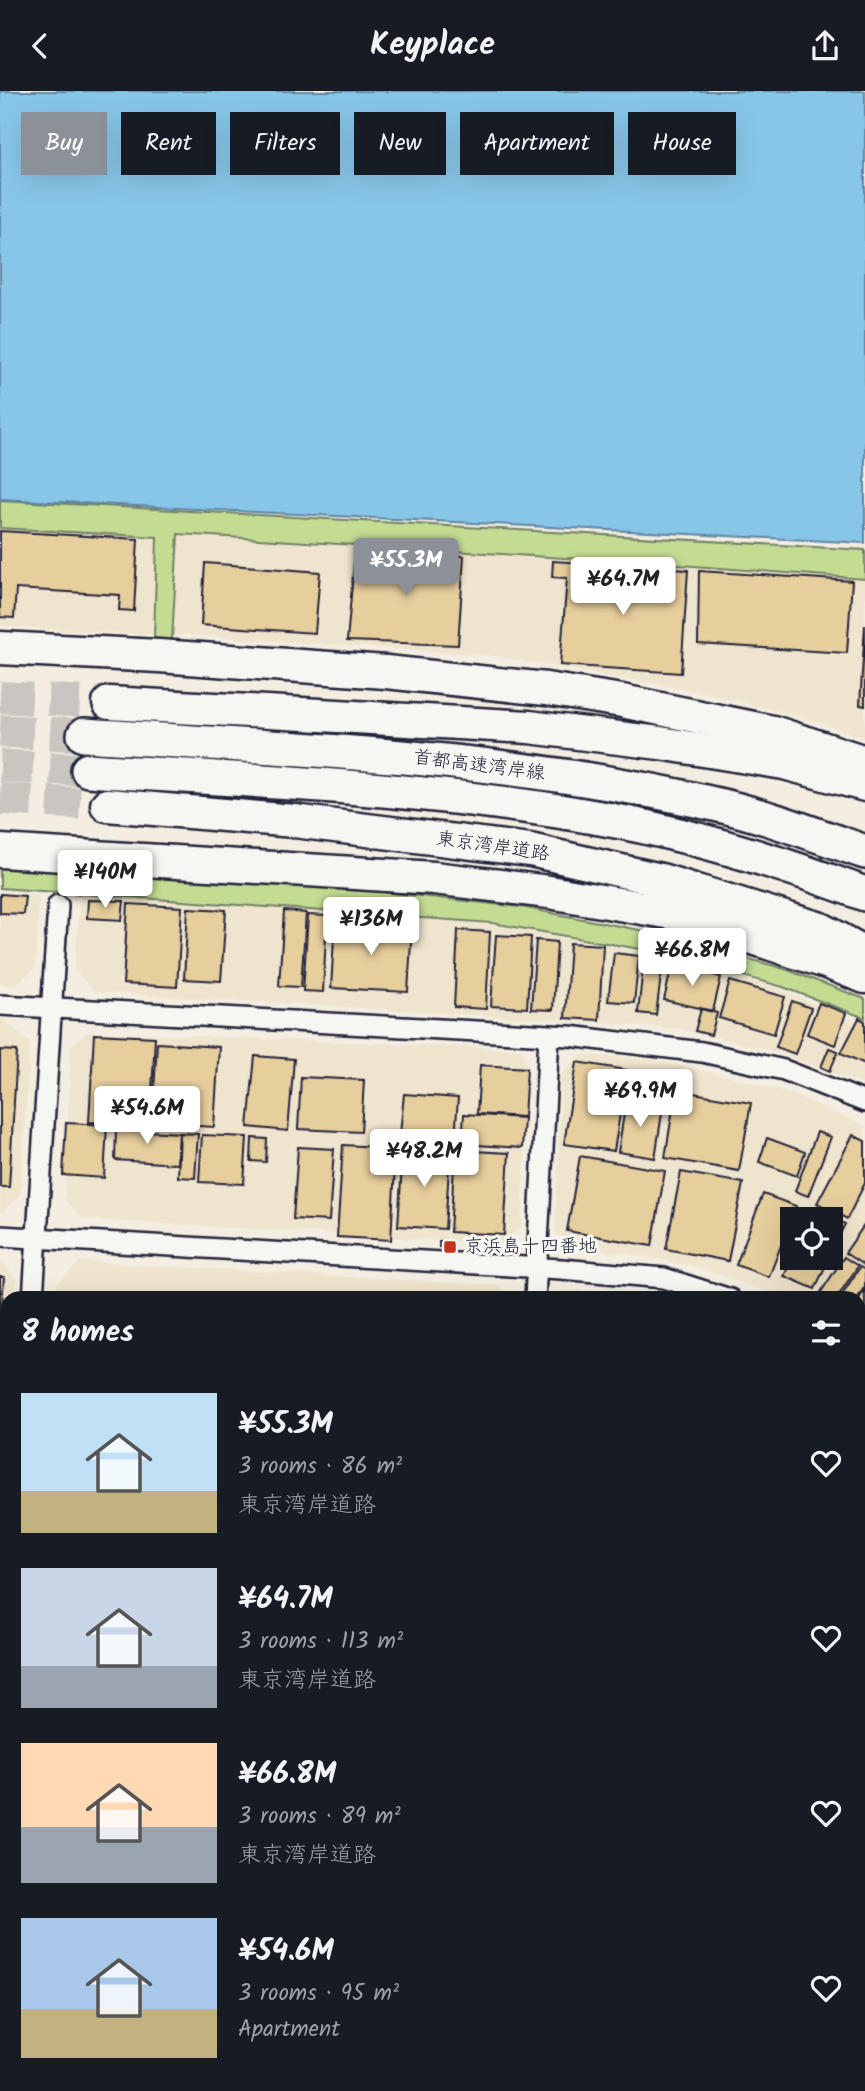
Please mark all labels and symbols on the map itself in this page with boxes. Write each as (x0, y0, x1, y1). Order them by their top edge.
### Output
pin: ¥55.3M (349, 539, 463, 598)
pin: ¥64.7M (566, 557, 680, 617)
street label: 首都高速湾岸線 (411, 743, 547, 789)
street label: 東京湾岸道路 (434, 824, 552, 870)
pin: ¥140M (56, 851, 154, 910)
pin: ¥136M (322, 897, 420, 957)
pin: ¥66.8M (635, 929, 749, 988)
pin: ¥69.9M (583, 1069, 697, 1129)
pin: ¥54.6M (90, 1087, 204, 1146)
pin: ¥48.2M (367, 1129, 481, 1189)
place label: 京浜島十四番地 (464, 1232, 597, 1262)
marker: 京浜島十四番地 (442, 1239, 458, 1255)

